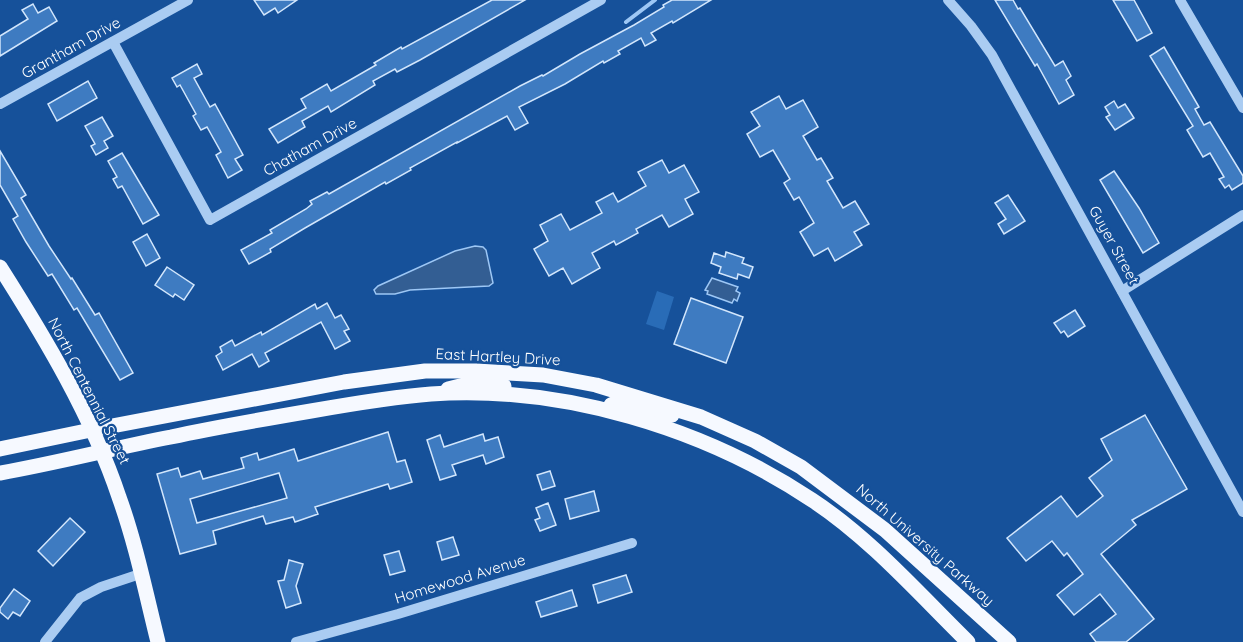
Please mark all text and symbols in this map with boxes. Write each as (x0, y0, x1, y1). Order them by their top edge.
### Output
street label: Grantham Drive (18, 13, 124, 83)
street label: Chatham Drive (260, 113, 360, 180)
street label: Guyer Street (1085, 202, 1144, 287)
street label: North Centennial Street (44, 314, 135, 467)
street label: East Hartley Drive (435, 344, 561, 369)
street label: North University Parkway (852, 479, 998, 610)
street label: Homewood Avenue (392, 550, 528, 607)

